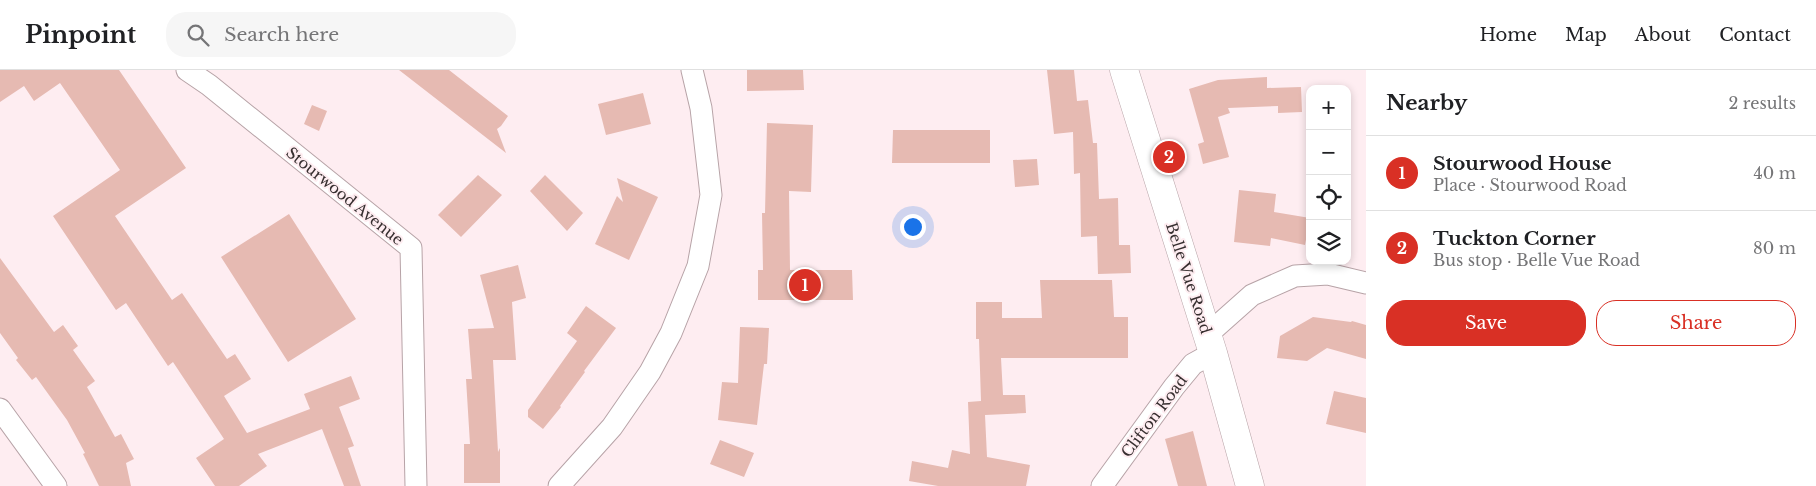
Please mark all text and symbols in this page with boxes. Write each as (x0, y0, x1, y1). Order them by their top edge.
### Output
search box (166, 12, 516, 57)
text: Pinpoint (25, 20, 136, 49)
icon: search (184, 21, 212, 49)
text: Search here (224, 23, 339, 46)
text: Home (1479, 24, 1537, 46)
text: Map (1565, 24, 1607, 46)
text: About (1635, 24, 1691, 46)
text: Contact (1719, 24, 1791, 46)
map controls (1306, 85, 1351, 265)
button: + (1306, 85, 1351, 130)
text: Nearby (1386, 90, 1467, 116)
text: 2 results (1728, 93, 1796, 113)
button: − (1306, 130, 1351, 175)
pin: 2 (1153, 138, 1185, 176)
street label: Stourwood Avenue (283, 143, 407, 249)
text: Stourwood House (1433, 152, 1612, 175)
text: 1 (1399, 163, 1405, 183)
text: 40 m (1753, 163, 1796, 183)
button: locate (1306, 175, 1351, 220)
text: Place · Stourwood Road (1433, 175, 1627, 195)
your location (900, 214, 926, 240)
street label: Belle Vue Road (1162, 220, 1216, 336)
button: layers (1306, 220, 1351, 265)
text: Tuckton Corner (1433, 227, 1596, 250)
text: 2 (1397, 238, 1407, 258)
text: 80 m (1753, 238, 1796, 258)
text: Bus stop · Belle Vue Road (1433, 250, 1640, 270)
pin: 1 (789, 266, 821, 304)
button: Save (1386, 300, 1586, 346)
button: Share (1596, 300, 1796, 346)
street label: Clifton Road (1117, 371, 1191, 461)

